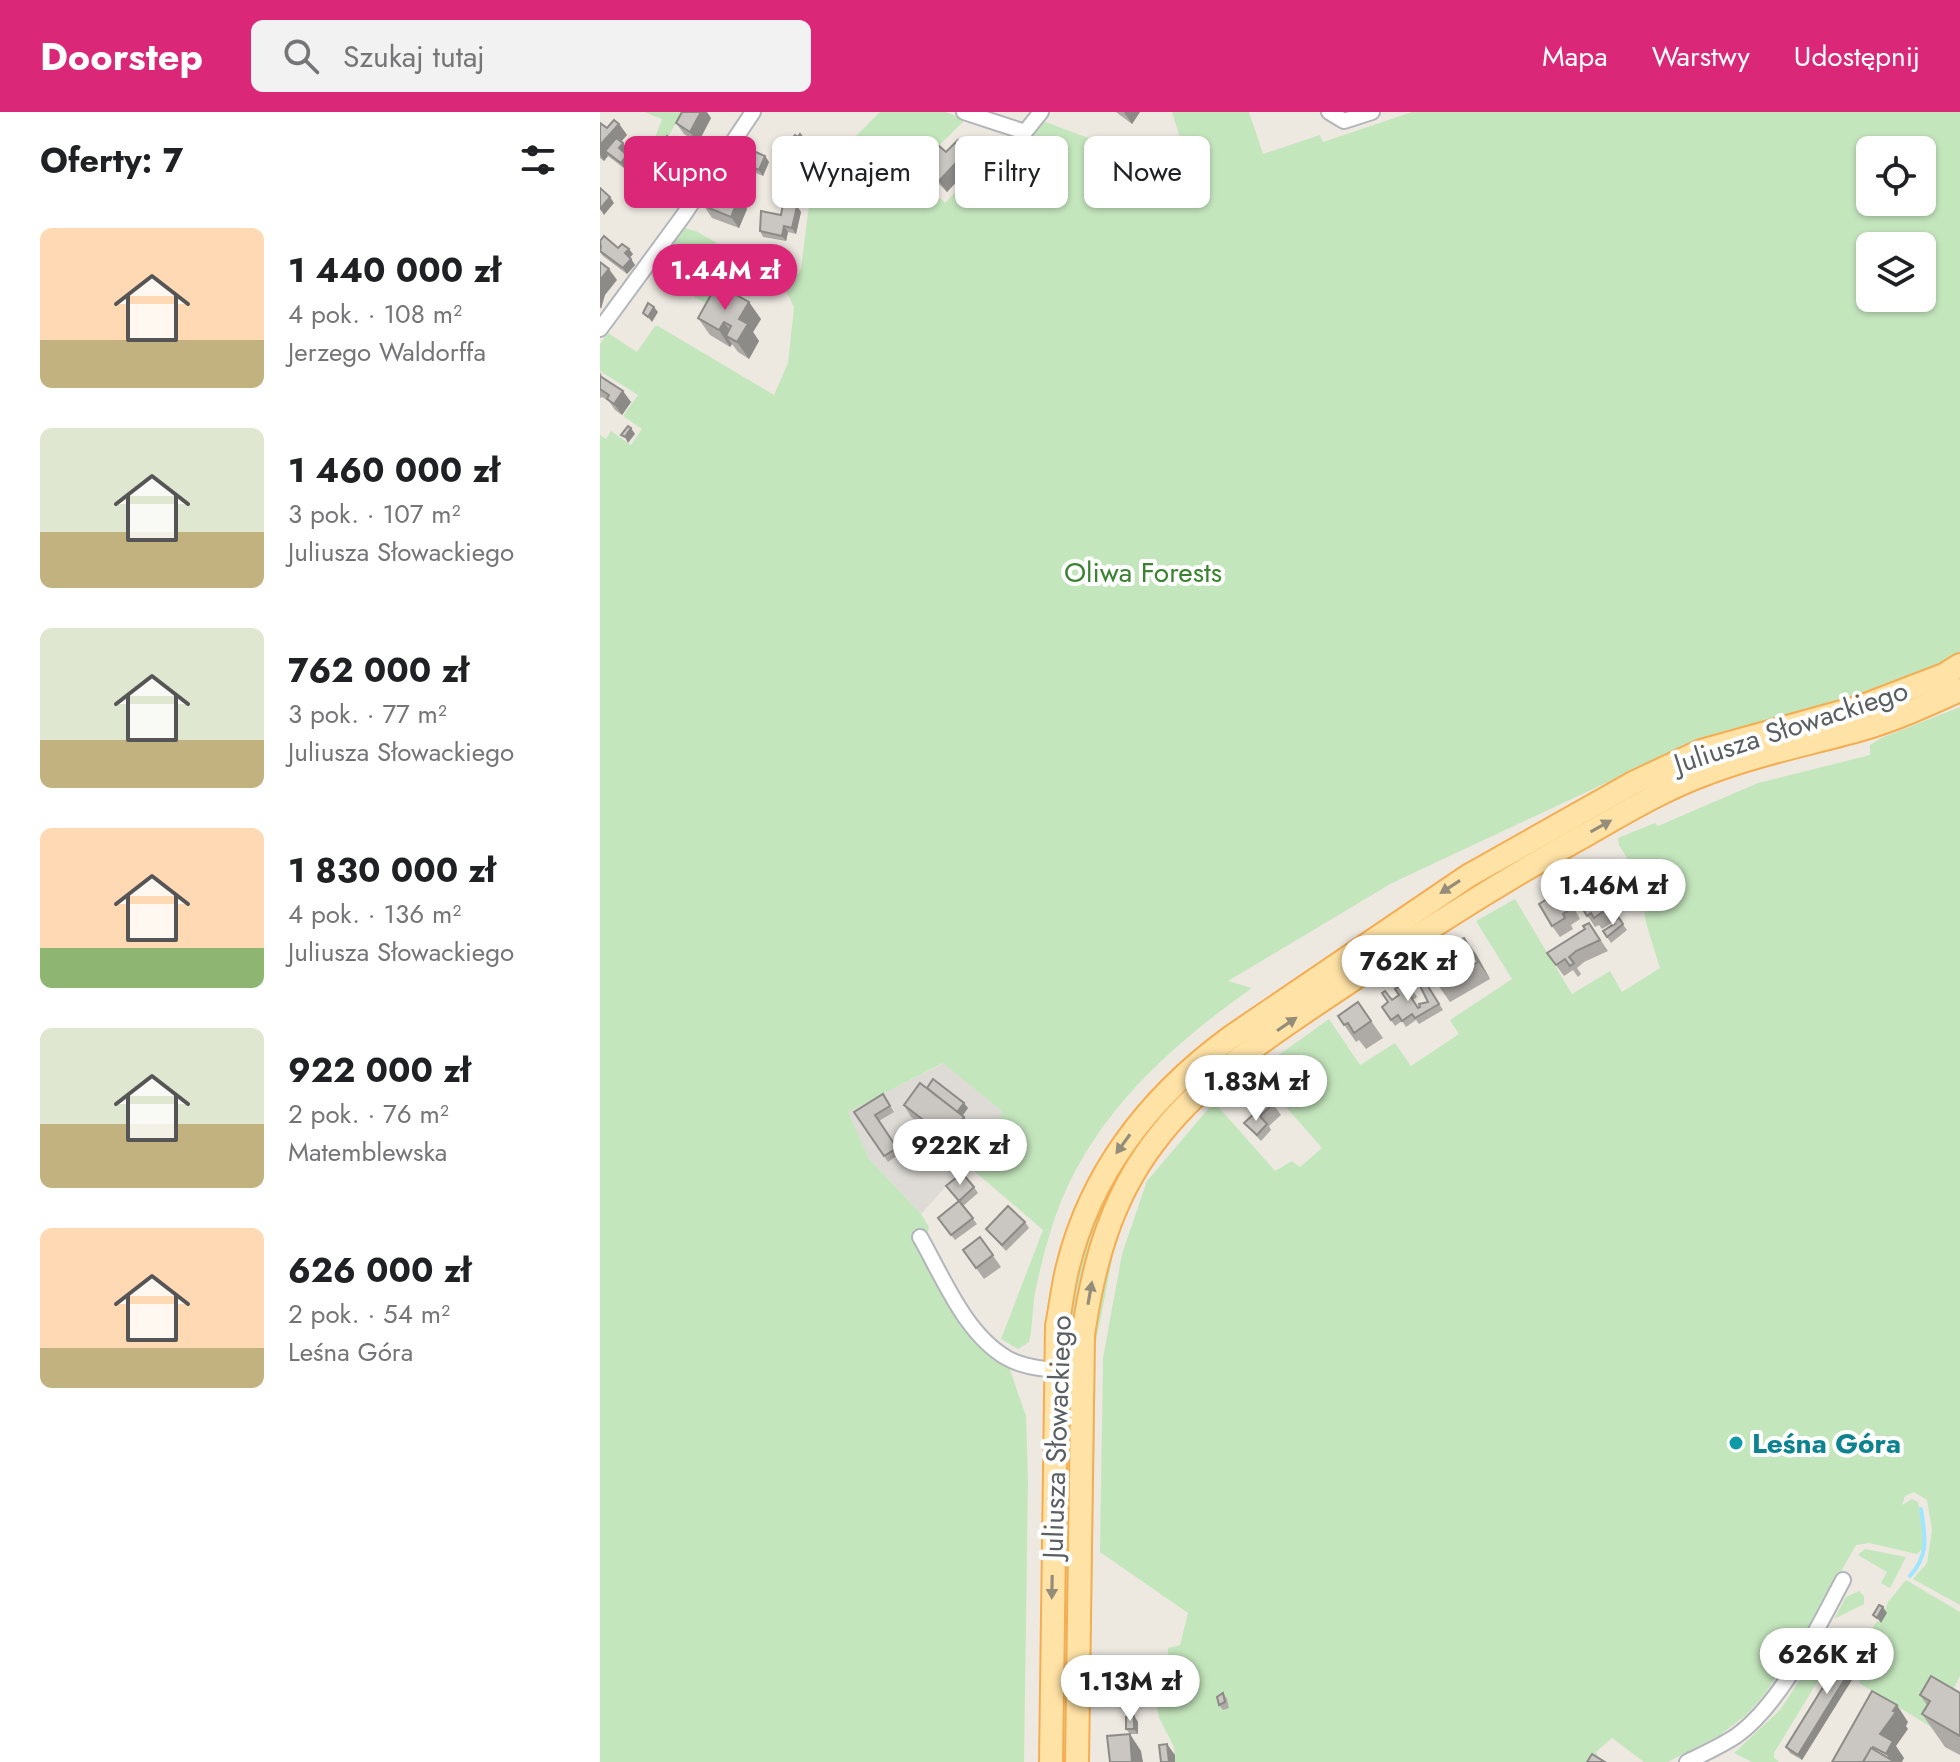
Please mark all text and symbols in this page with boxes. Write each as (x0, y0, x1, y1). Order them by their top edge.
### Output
search box (251, 20, 811, 92)
text: Doorstep (40, 29, 203, 84)
icon: search (279, 34, 323, 78)
text: Szukaj tutaj (343, 35, 485, 78)
text: Mapa (1542, 36, 1608, 77)
text: Warstwy (1652, 36, 1750, 77)
text: Udostępnij (1794, 36, 1920, 77)
text: Oferty: 7 (40, 136, 183, 185)
chip: Kupno (624, 136, 756, 208)
chip: Wynajem (772, 136, 939, 208)
chip: Filtry (955, 136, 1068, 208)
chip: Nowe (1084, 136, 1210, 208)
map controls (1856, 136, 1936, 312)
button: locate (1856, 136, 1936, 216)
icon: filters (516, 138, 560, 182)
button: layers (1856, 232, 1936, 312)
pin: 1.44M zł (642, 244, 808, 312)
text: 1 440 000 zł (288, 246, 500, 295)
text: 1.44M zł (670, 251, 780, 289)
icon: home (104, 260, 200, 356)
text: 4 pok. · 108 m² (288, 295, 462, 333)
text: Jerzego Waldorffa (288, 333, 486, 371)
text: 1 460 000 zł (288, 446, 499, 495)
icon: home (104, 460, 200, 556)
text: 3 pok. · 107 m² (288, 495, 460, 533)
text: Juliusza Słowackiego (288, 533, 514, 571)
park label: Oliwa Forests (1064, 552, 1222, 593)
text: 762 000 zł (288, 646, 468, 695)
icon: home (104, 660, 200, 756)
street label: Juliusza Słowackiego (1665, 670, 1913, 785)
text: 3 pok. · 77 m² (288, 695, 447, 733)
text: Juliusza Słowackiego (288, 733, 514, 771)
one-way arrow (1590, 819, 1612, 833)
text: 1 830 000 zł (288, 846, 495, 895)
pin: 1.46M zł (1530, 859, 1696, 927)
icon: home (104, 860, 200, 956)
text: 1.46M zł (1559, 866, 1667, 904)
one-way arrow (1439, 880, 1461, 894)
text: 4 pok. · 136 m² (288, 895, 461, 933)
text: Juliusza Słowackiego (288, 933, 514, 971)
pin: 762K zł (1334, 935, 1482, 1003)
text: 762K zł (1360, 942, 1456, 980)
one-way arrow (1276, 1017, 1297, 1032)
text: 922 000 zł (288, 1046, 470, 1095)
pin: 1.83M zł (1173, 1055, 1339, 1123)
icon: home (104, 1060, 200, 1156)
text: 1.83M zł (1203, 1062, 1309, 1100)
text: 2 pok. · 76 m² (288, 1095, 449, 1133)
pin: 922K zł (886, 1119, 1034, 1187)
text: 922K zł (911, 1126, 1009, 1164)
text: Matemblewska (288, 1133, 447, 1171)
one-way arrow (1115, 1134, 1131, 1155)
text: 626 000 zł (288, 1246, 471, 1295)
icon: home (104, 1260, 200, 1356)
one-way arrow (1084, 1281, 1096, 1306)
text: 2 pok. · 54 m² (288, 1295, 450, 1333)
street label: Juliusza Słowackiego (1032, 1315, 1082, 1563)
text: Leśna Góra (288, 1333, 413, 1371)
place label: Leśna Góra (1752, 1423, 1901, 1464)
marker: Leśna Góra (1727, 1434, 1745, 1452)
one-way arrow (1046, 1575, 1058, 1600)
pin: 626K zł (1753, 1628, 1901, 1696)
text: 626K zł (1778, 1635, 1876, 1673)
pin: 1.13M zł (1047, 1655, 1213, 1723)
text: 1.13M zł (1079, 1662, 1181, 1700)

